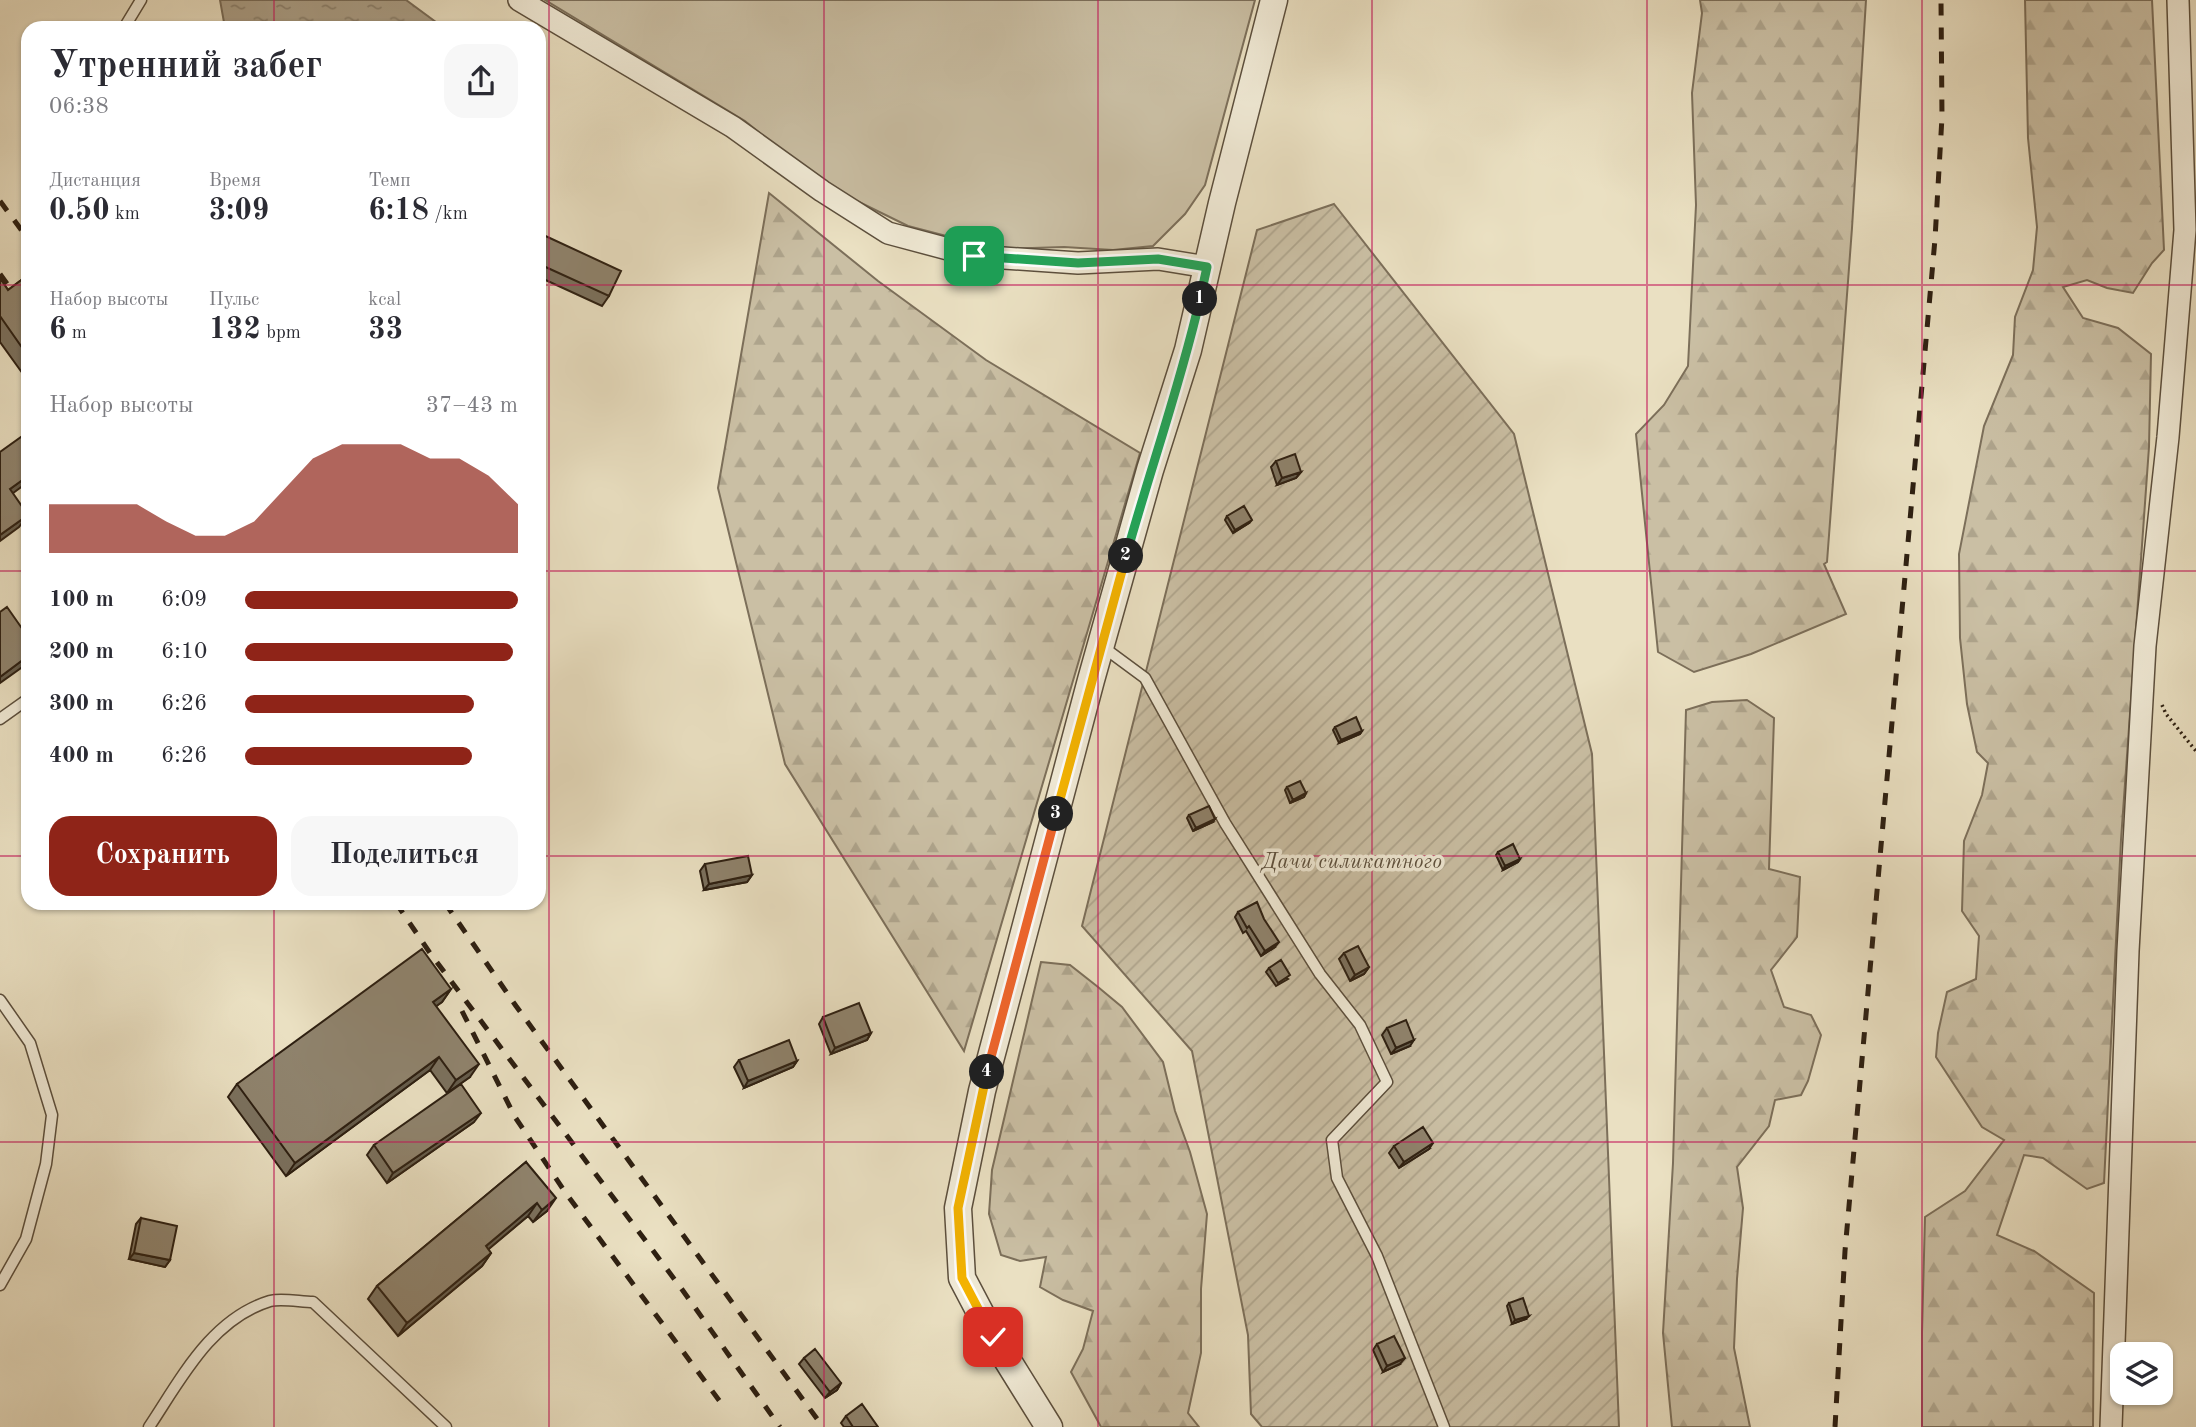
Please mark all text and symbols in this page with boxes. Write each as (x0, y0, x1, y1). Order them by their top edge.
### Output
button: share (444, 44, 518, 118)
text: Утренний забег (49, 48, 322, 86)
text: 06:38 (49, 95, 109, 118)
text: Дистанция (49, 172, 141, 191)
text: Время (209, 172, 261, 191)
text: Темп (368, 172, 411, 191)
text: 0.50 (49, 196, 110, 226)
text: 3:09 (209, 196, 269, 226)
text: 6:18 (368, 196, 429, 226)
text: km (110, 205, 140, 224)
text: /km (429, 205, 468, 224)
pin (944, 226, 1004, 286)
icon: arrive (955, 237, 993, 275)
pin: 1 (1182, 282, 1218, 316)
text: 1 (1194, 289, 1205, 308)
text: Набор высоты (49, 291, 168, 310)
text: Пульс (209, 291, 259, 310)
text: kcal (368, 291, 401, 310)
text: 6 (49, 315, 66, 345)
text: 132 (209, 315, 261, 345)
text: 33 (368, 315, 403, 345)
text: m (66, 324, 87, 343)
text: bpm (261, 324, 301, 343)
text: Набор высоты (49, 394, 193, 417)
text: 37–43 m (426, 394, 518, 417)
pin: 2 (1108, 538, 1144, 574)
text: 2 (1120, 546, 1131, 565)
text: 100 m (49, 588, 114, 611)
text: 6:09 (161, 588, 207, 611)
text: 200 m (49, 640, 114, 663)
text: 6:10 (161, 640, 207, 663)
text: 300 m (49, 692, 114, 715)
text: 6:26 (161, 692, 207, 715)
text: 400 m (49, 744, 114, 767)
text: 6:26 (161, 744, 207, 767)
pin: 3 (1038, 796, 1074, 832)
text: 3 (1050, 804, 1061, 823)
button: Сохранить (49, 816, 277, 896)
button: Поделиться (291, 816, 518, 896)
park label: Дачи силикатного (1259, 852, 1442, 873)
pin: 4 (970, 1054, 1004, 1090)
text: 4 (981, 1062, 992, 1081)
pin (963, 1307, 1023, 1367)
icon: check (974, 1318, 1012, 1356)
map controls (2110, 1342, 2173, 1405)
button: layers (2110, 1342, 2173, 1405)

